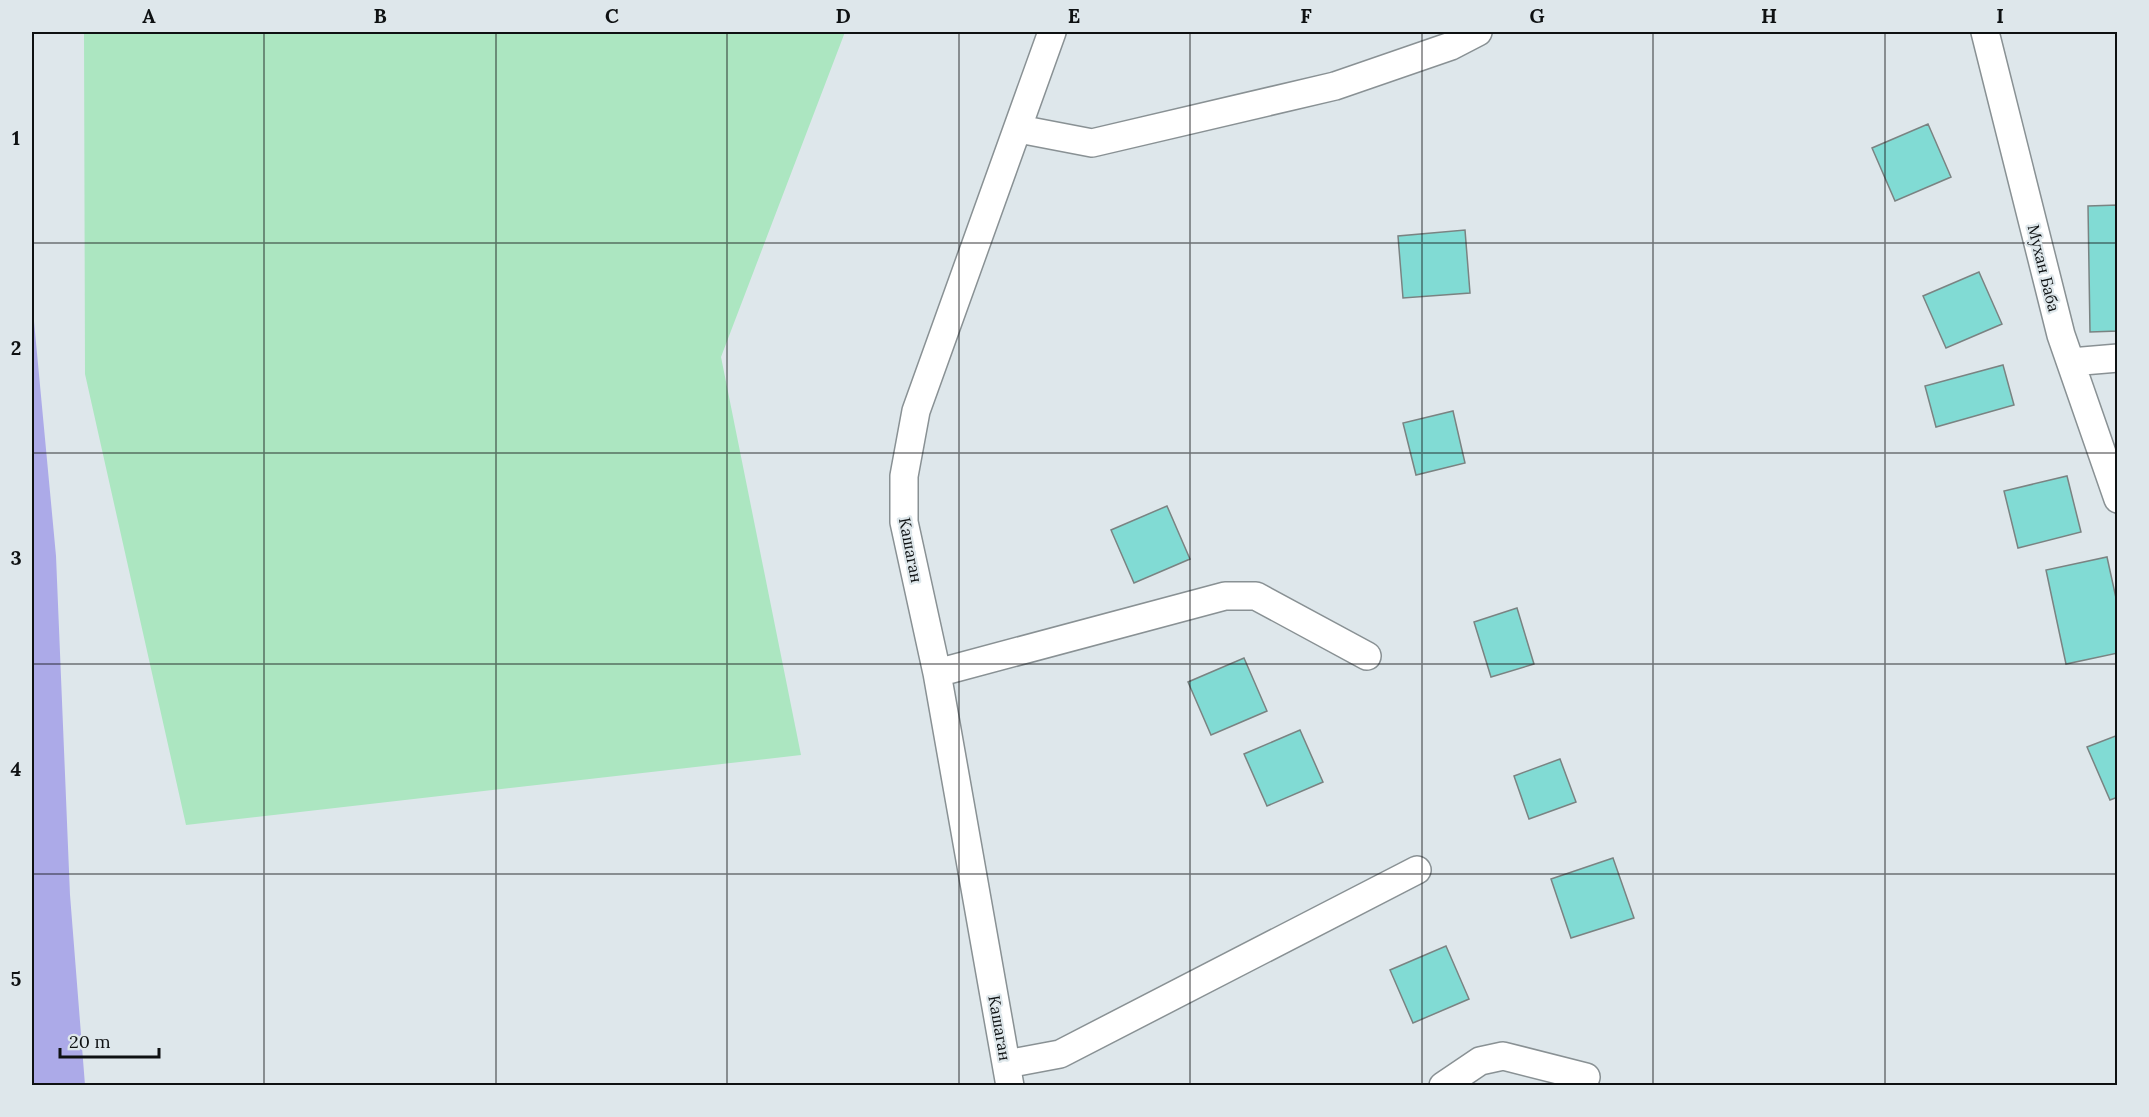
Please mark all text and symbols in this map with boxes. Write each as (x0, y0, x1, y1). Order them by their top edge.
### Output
text: A (142, 3, 156, 28)
text: B (373, 3, 387, 28)
text: C (605, 3, 619, 28)
text: D (835, 3, 851, 28)
text: E (1068, 3, 1080, 28)
text: F (1300, 3, 1312, 28)
text: G (1529, 3, 1545, 28)
text: H (1761, 3, 1777, 28)
text: I (1996, 3, 2004, 28)
text: 1 (12, 125, 20, 150)
street label: Мухан Баба (2024, 222, 2064, 314)
text: 2 (11, 335, 21, 360)
street label: Кашаган (895, 516, 927, 584)
text: 3 (10, 545, 22, 570)
text: 4 (11, 756, 22, 781)
text: 5 (11, 966, 22, 991)
street label: Кашаган (984, 994, 1016, 1062)
scale bar (60, 1021, 159, 1059)
text: 20 m (69, 1030, 111, 1053)

